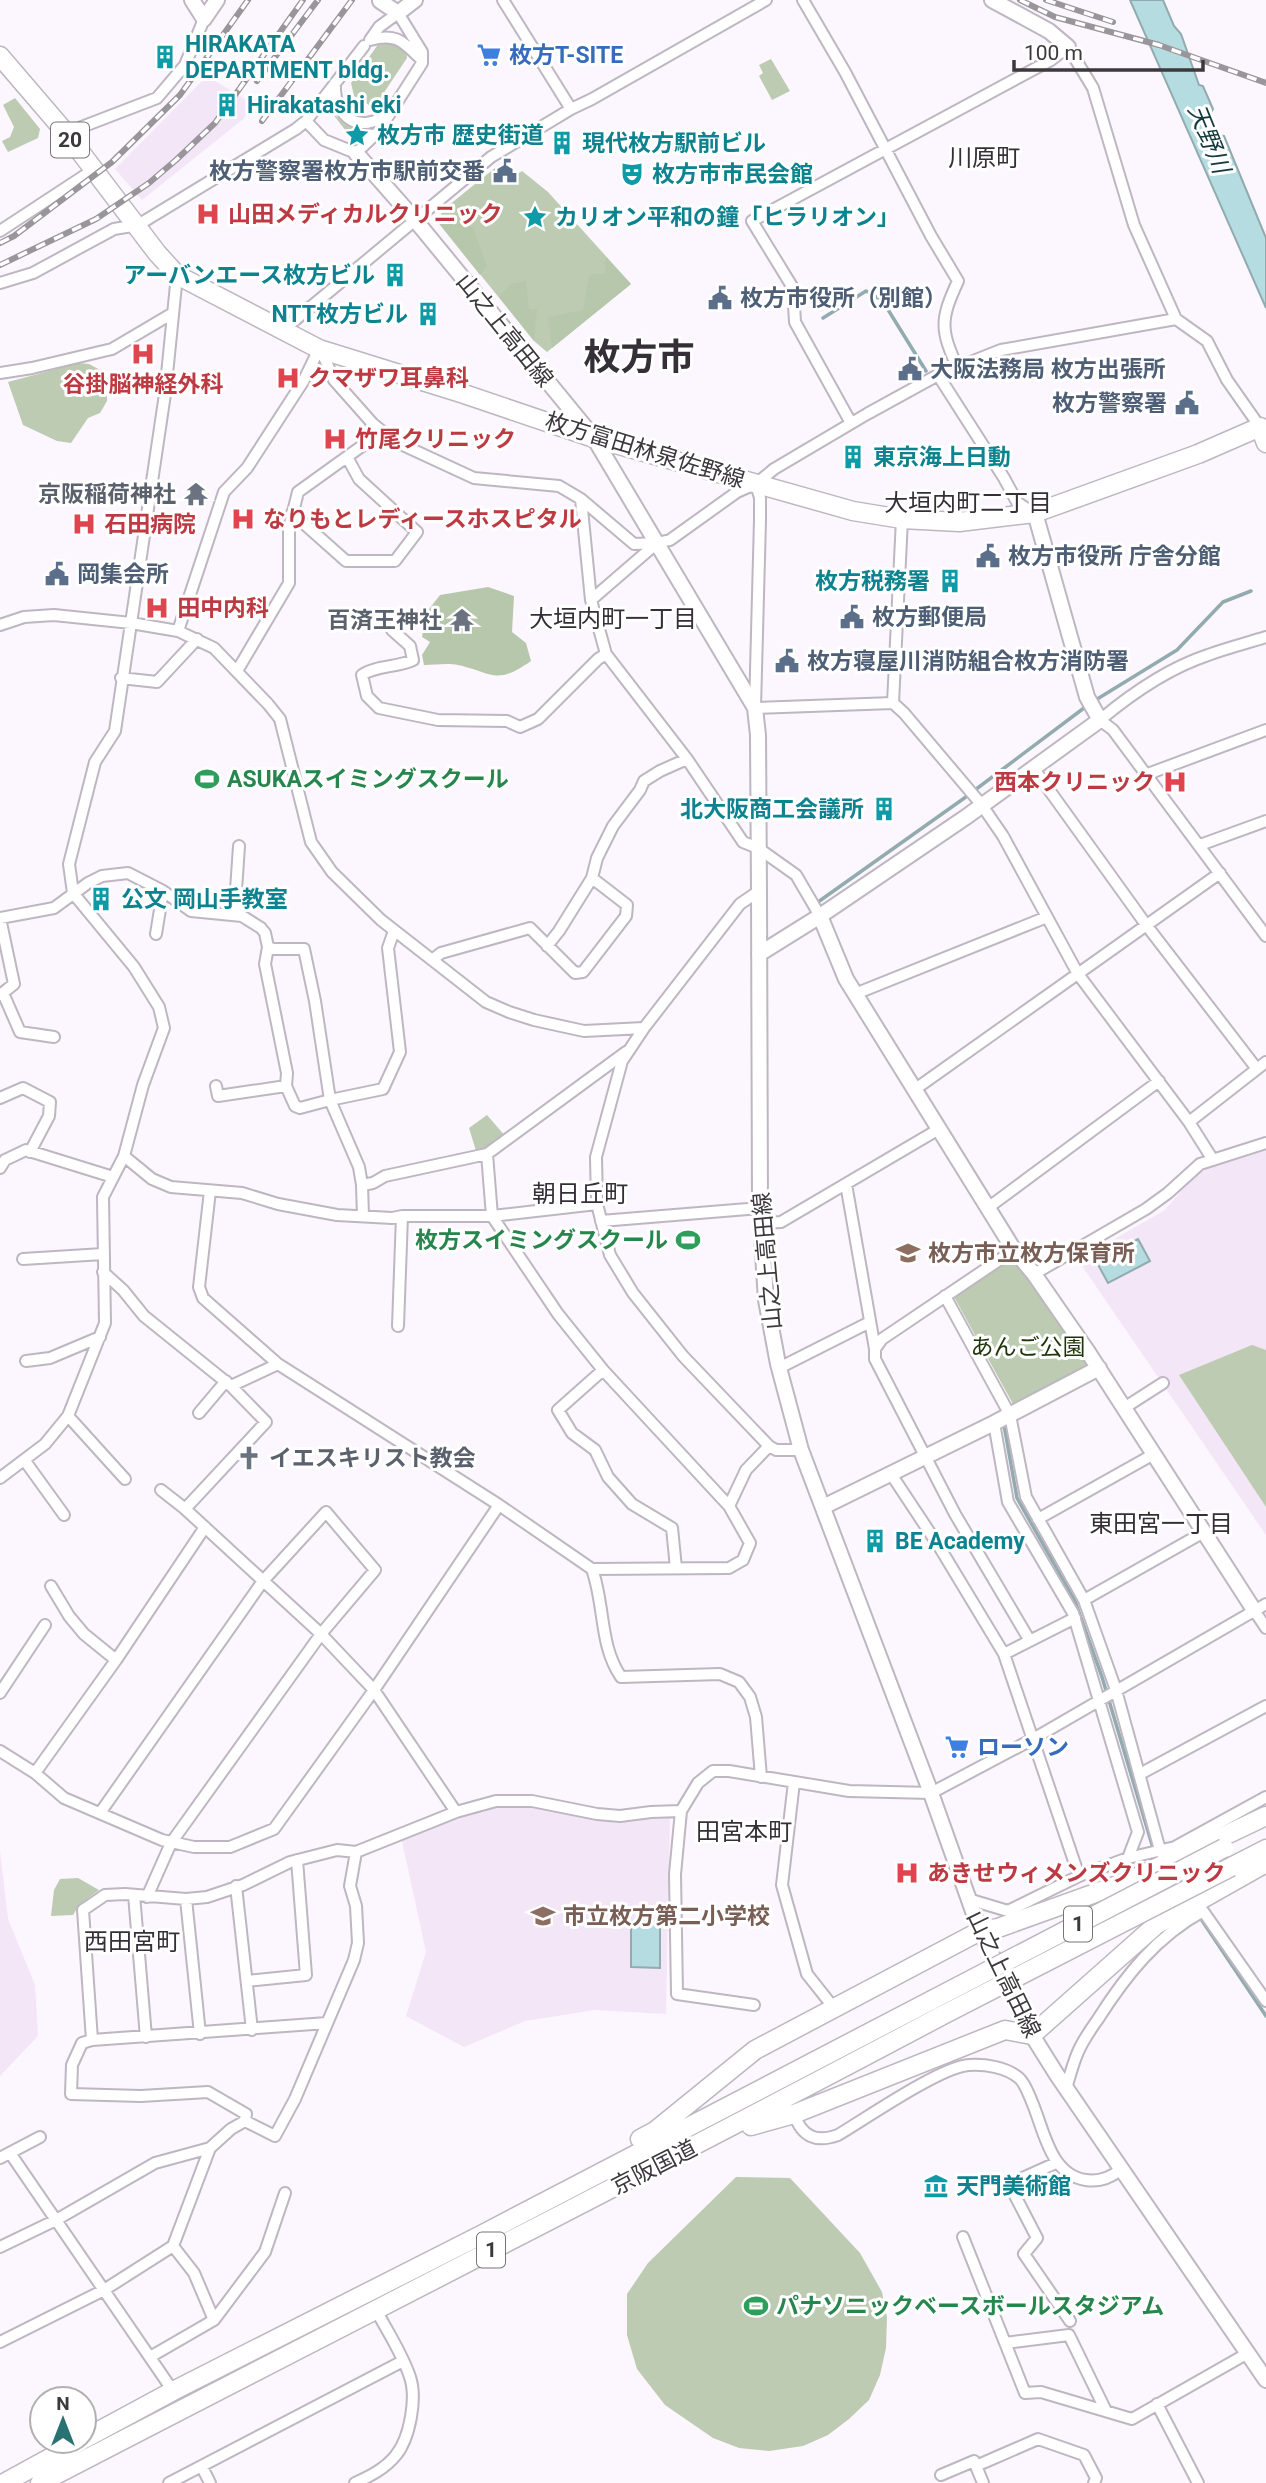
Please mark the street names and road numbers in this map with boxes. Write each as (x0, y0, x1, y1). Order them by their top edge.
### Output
road number: 20 (51, 122, 89, 158)
street label: 山之上高田線 (451, 268, 559, 392)
street label: 枚方富田林泉佐野線 (542, 407, 748, 494)
street label: 山之上高田線 (748, 1191, 787, 1331)
street label: 山之上高田線 (961, 1906, 1046, 2042)
road number: 1 (1064, 1906, 1092, 1941)
street label: 京阪国道 (607, 2135, 701, 2200)
road number: 1 (477, 2232, 505, 2268)

